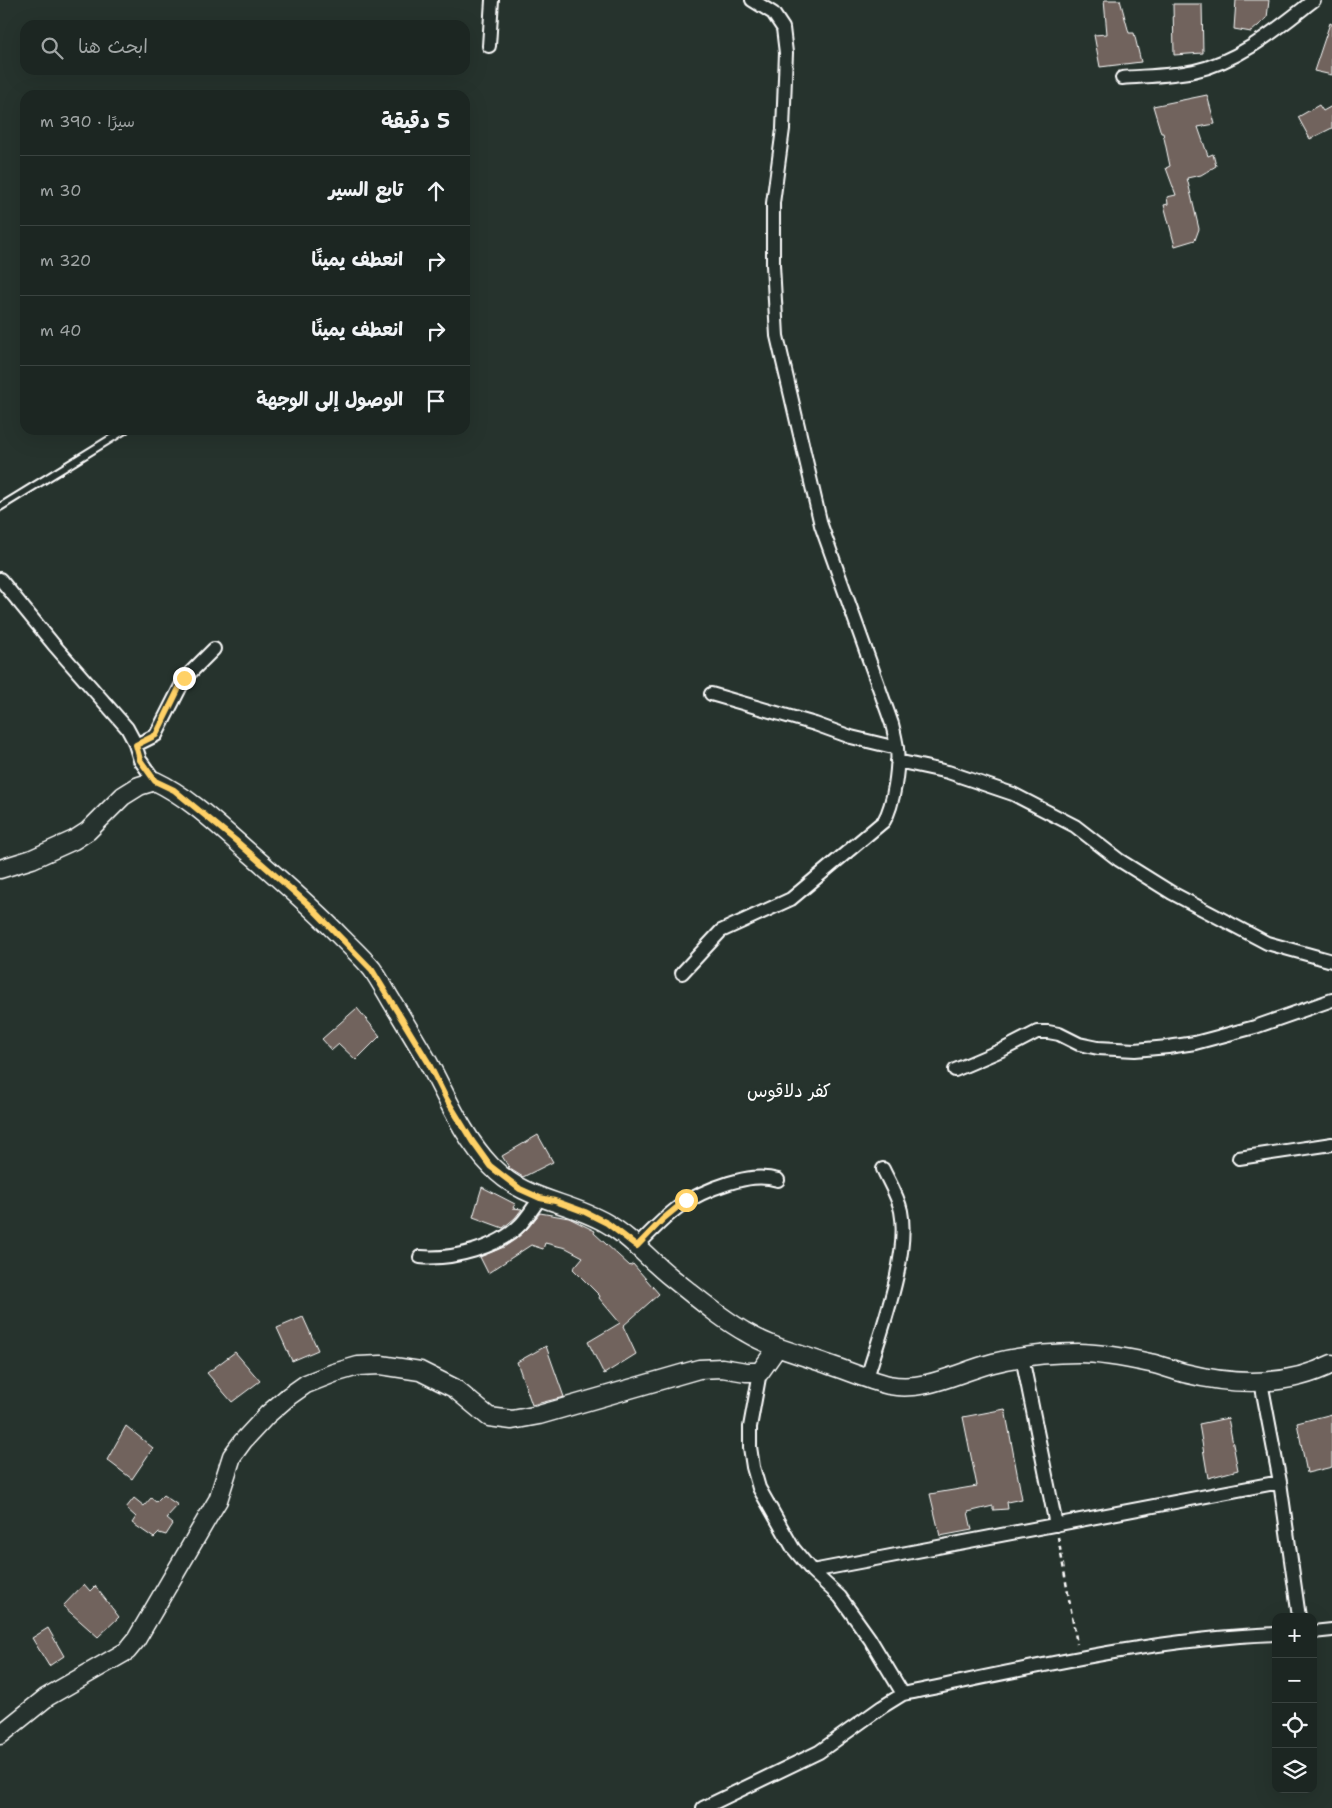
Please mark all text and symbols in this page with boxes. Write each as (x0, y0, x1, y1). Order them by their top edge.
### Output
search box (20, 20, 470, 75)
icon: search (38, 34, 66, 62)
text: ابحث هنا (78, 34, 148, 59)
text: 5 دقيقة (381, 107, 450, 135)
text: سيرًا · 390 m (40, 111, 135, 132)
text: تابع السير (329, 177, 403, 202)
icon: ahead (422, 177, 450, 205)
text: 30 m (40, 180, 81, 201)
text: انعطف يمينًا (312, 247, 403, 272)
icon: right (422, 247, 450, 275)
text: 320 m (40, 250, 91, 271)
text: انعطف يمينًا (312, 317, 403, 342)
icon: right (422, 317, 450, 345)
text: 40 m (40, 320, 82, 341)
text: الوصول إلى الوجهة (256, 387, 403, 412)
icon: arrive (422, 387, 450, 415)
route end (173, 667, 196, 690)
district label: كفر دلاقوس (747, 1079, 831, 1103)
route start (675, 1189, 698, 1212)
map controls (1272, 1613, 1317, 1793)
button: + (1272, 1613, 1317, 1658)
button: − (1272, 1658, 1317, 1703)
button: locate (1272, 1703, 1317, 1748)
button: layers (1272, 1748, 1317, 1793)

